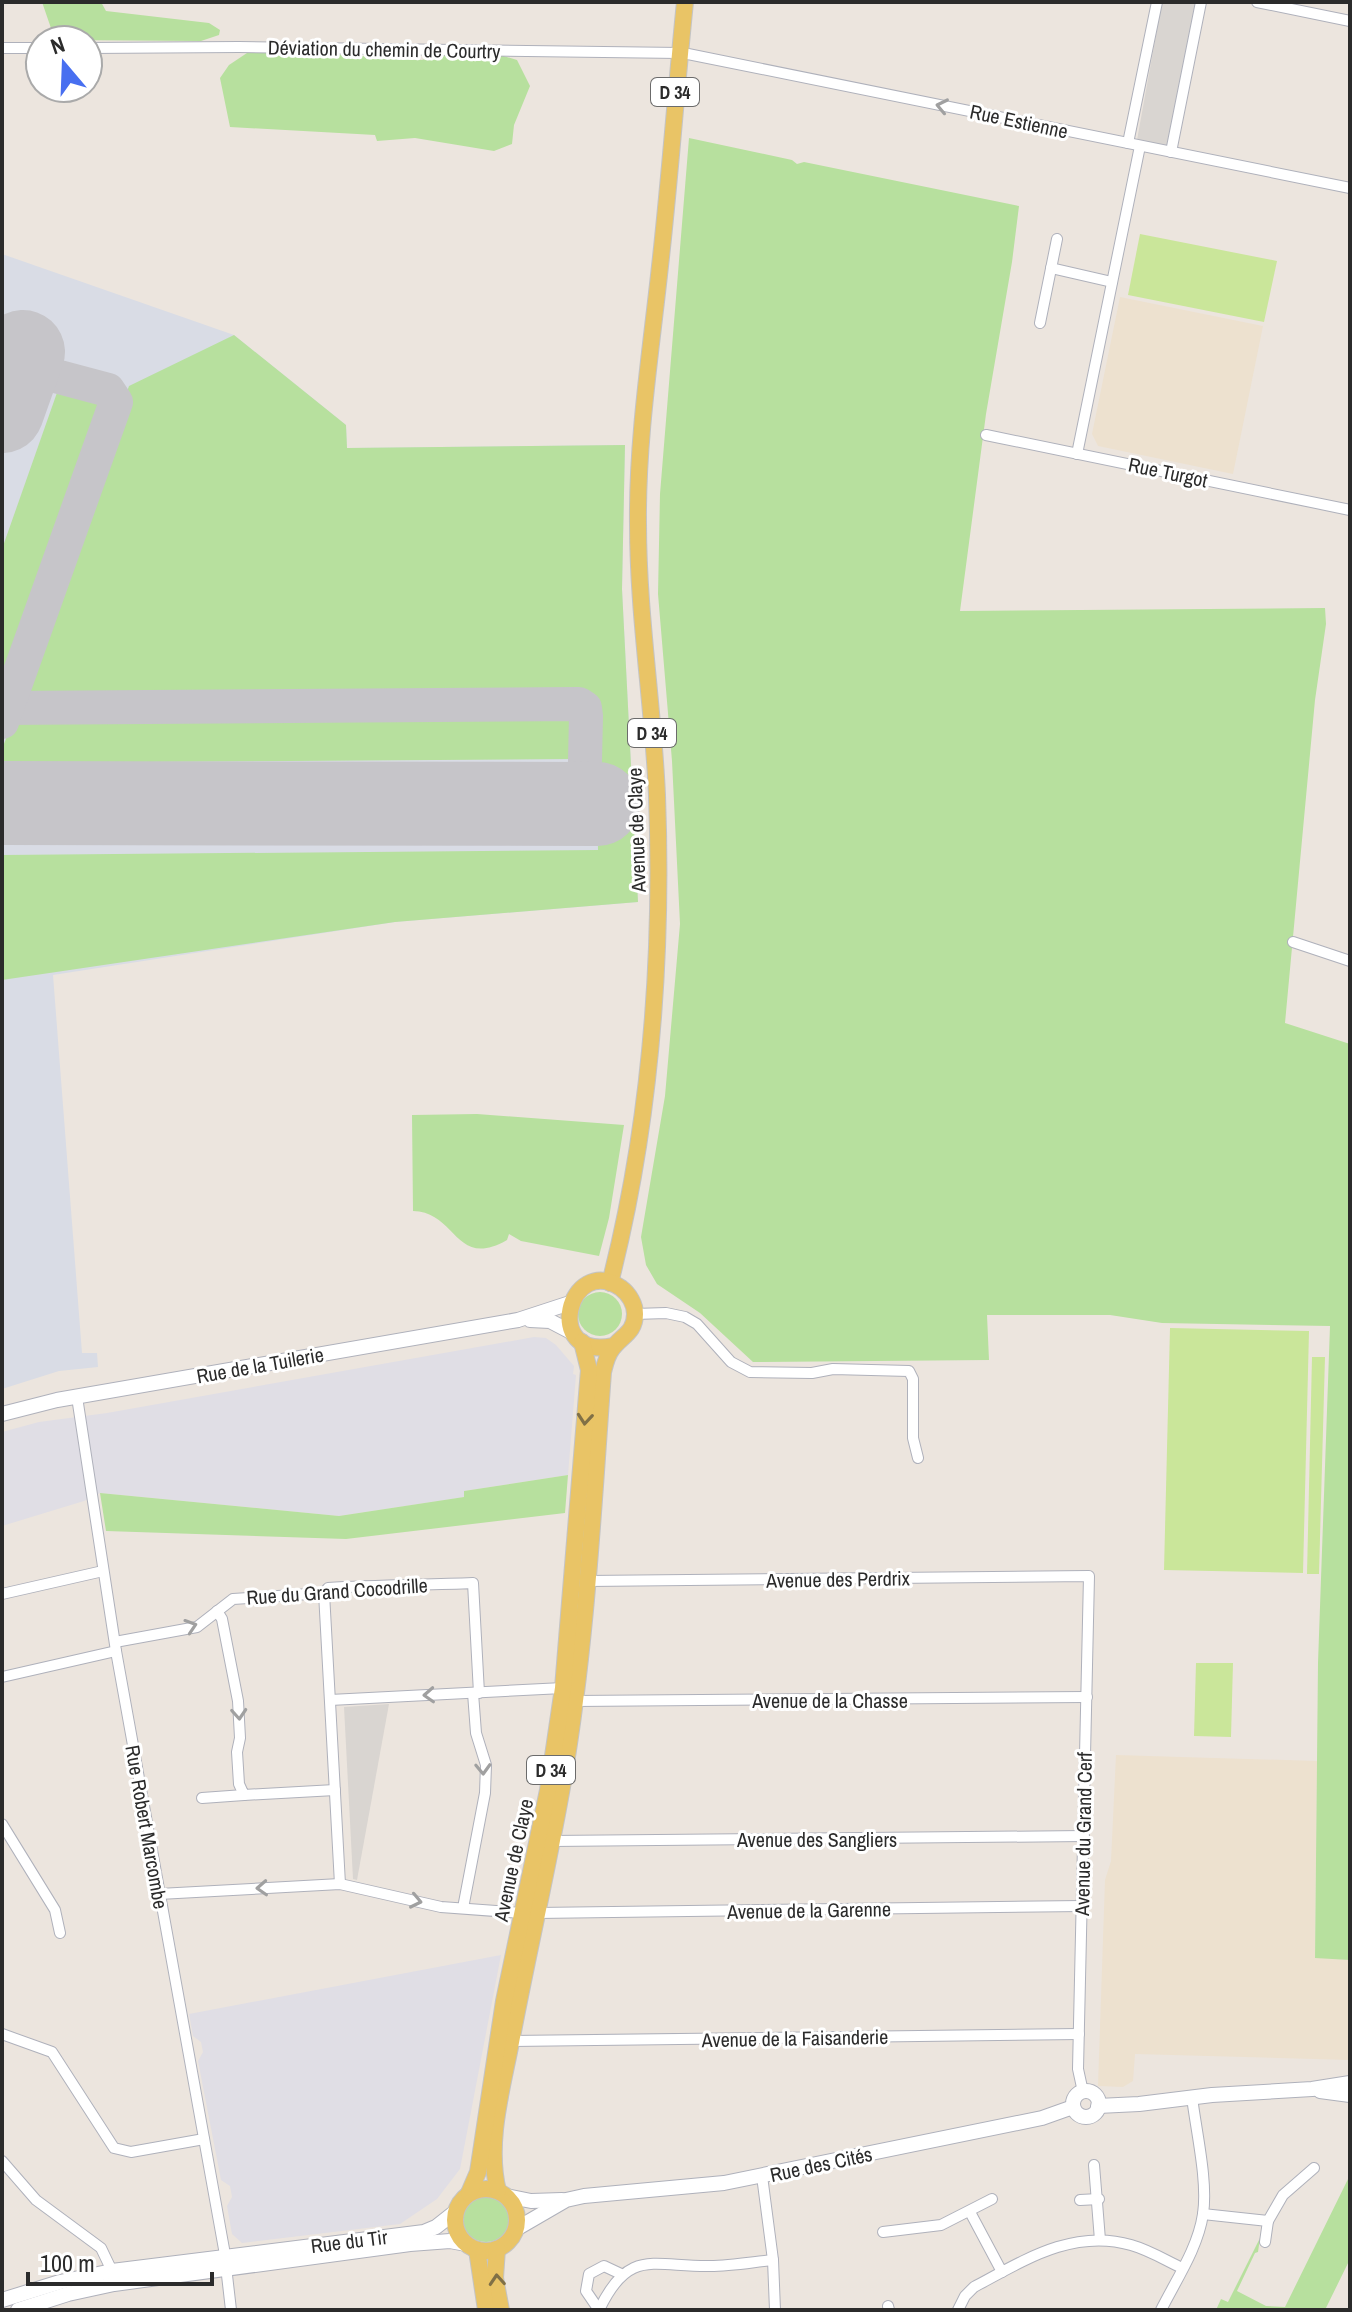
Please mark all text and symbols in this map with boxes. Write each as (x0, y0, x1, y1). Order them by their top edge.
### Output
north arrow (24, 24, 104, 104)
text: N (46, 29, 69, 61)
street label: Déviation du chemin de Courtry (268, 33, 501, 65)
road number: D 34 (651, 78, 699, 106)
street label: Rue Estienne (968, 97, 1070, 145)
one-way arrow (935, 98, 948, 115)
street label: Rue Turgot (1126, 450, 1211, 494)
road number: D 34 (628, 719, 676, 747)
street label: Avenue de Claye (620, 767, 652, 894)
street label: Rue de la Tuilerie (194, 1341, 326, 1389)
one-way arrow (577, 1413, 594, 1426)
street label: Avenue des Perdrix (765, 1564, 911, 1594)
street label: Rue du Grand Cocodrille (246, 1571, 428, 1611)
one-way arrow (183, 1620, 197, 1636)
one-way arrow (422, 1686, 435, 1703)
street label: Avenue de la Chasse (751, 1687, 908, 1714)
one-way arrow (230, 1708, 247, 1721)
street label: Rue Robert Marcombe (119, 1743, 175, 1911)
street label: Avenue du Grand Cerf (1068, 1751, 1098, 1917)
road number: D 34 (527, 1756, 575, 1784)
one-way arrow (475, 1764, 492, 1776)
street label: Avenue de Claye (487, 1796, 539, 1925)
street label: Avenue des Sangliers (736, 1826, 897, 1853)
one-way arrow (255, 1879, 268, 1896)
one-way arrow (408, 1892, 422, 1909)
street label: Avenue de la Garenne (726, 1895, 891, 1925)
street label: Avenue de la Faisanderie (700, 2023, 889, 2053)
street label: Rue des Cités (767, 2140, 875, 2188)
street label: Rue du Tir (309, 2223, 389, 2259)
scale bar (28, 2236, 212, 2286)
text: 100 m (40, 2247, 95, 2279)
one-way arrow (489, 2273, 506, 2286)

